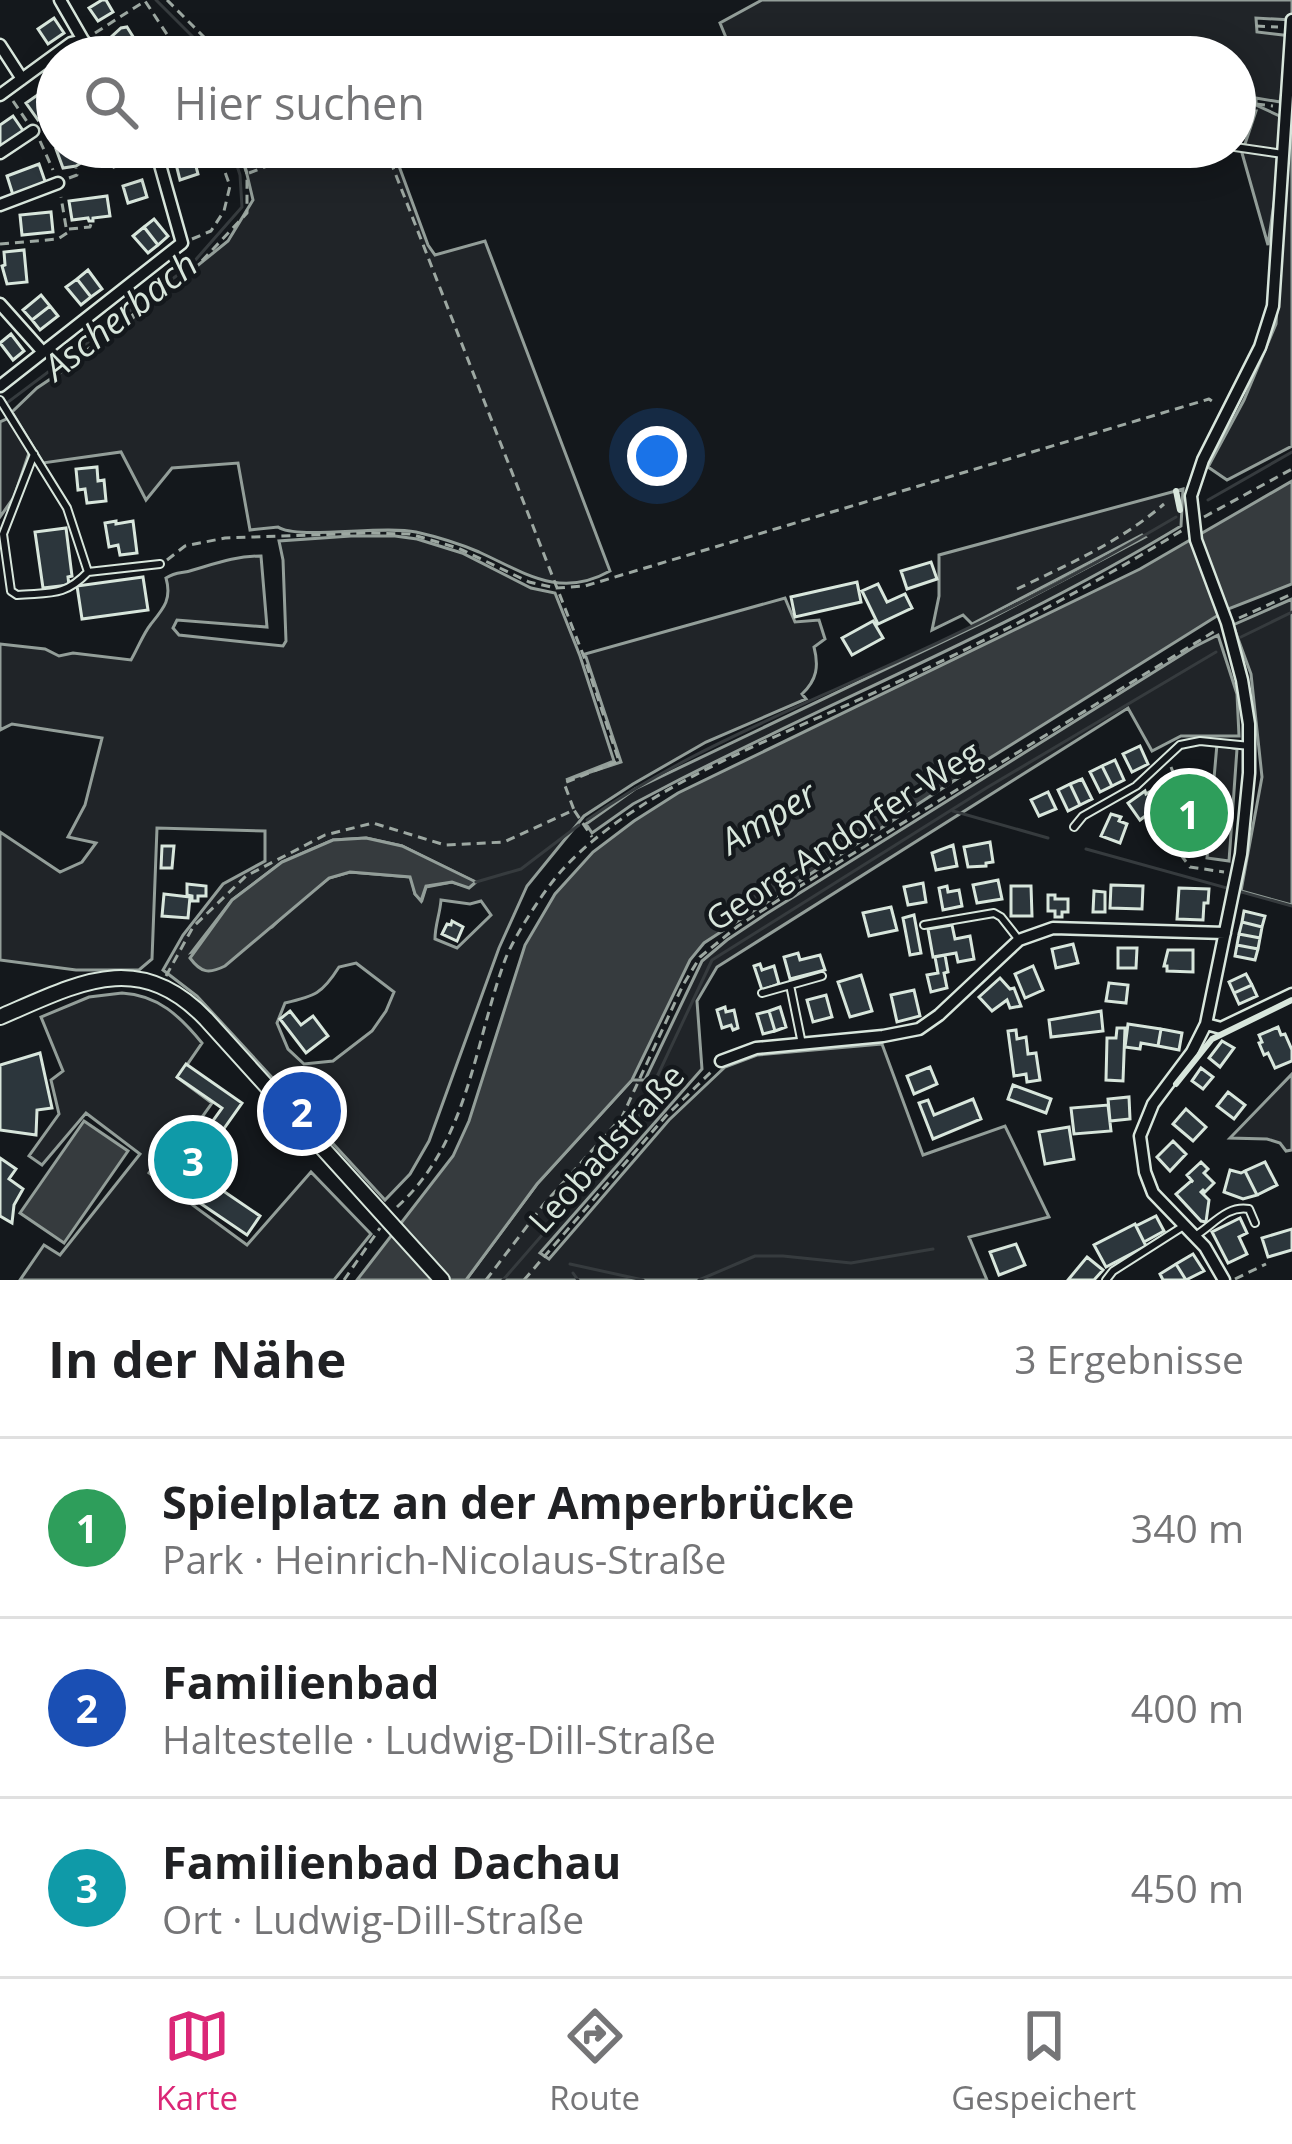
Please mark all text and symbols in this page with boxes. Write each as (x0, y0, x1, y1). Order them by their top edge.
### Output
search box (36, 36, 1256, 168)
icon: search (78, 69, 144, 135)
text: Hier suchen (174, 72, 425, 133)
water label: Ascherbach (30, 239, 207, 393)
your location (627, 426, 687, 486)
street label: Georg-Andorfer-Weg (697, 729, 989, 941)
water label: Amper (708, 768, 827, 866)
pin: 1 (1150, 768, 1228, 858)
street label: Leobadstraße (518, 1054, 694, 1242)
pin: 2 (263, 1066, 341, 1156)
pin: 3 (154, 1115, 232, 1205)
text: In der Nähe (48, 1323, 346, 1393)
text: 3 Ergebnisse (1014, 1332, 1244, 1385)
text: Spielplatz an der Amperbrücke (162, 1471, 854, 1532)
text: 1 (76, 1501, 98, 1554)
text: 340 m (1131, 1501, 1244, 1554)
text: Park · Heinrich-Nicolaus-Straße (162, 1532, 726, 1585)
text: Familienbad (162, 1651, 440, 1712)
text: 2 (76, 1681, 98, 1734)
text: 400 m (1131, 1681, 1244, 1734)
text: Haltestelle · Ludwig-Dill-Straße (162, 1712, 716, 1765)
text: Familienbad Dachau (162, 1831, 621, 1892)
text: 3 (76, 1861, 98, 1914)
text: 450 m (1131, 1861, 1244, 1914)
text: Ort · Ludwig-Dill-Straße (162, 1892, 584, 1945)
tab: Karte (156, 2003, 238, 2120)
tab: Route (549, 2003, 640, 2120)
tab: Gespeichert (951, 2003, 1136, 2120)

